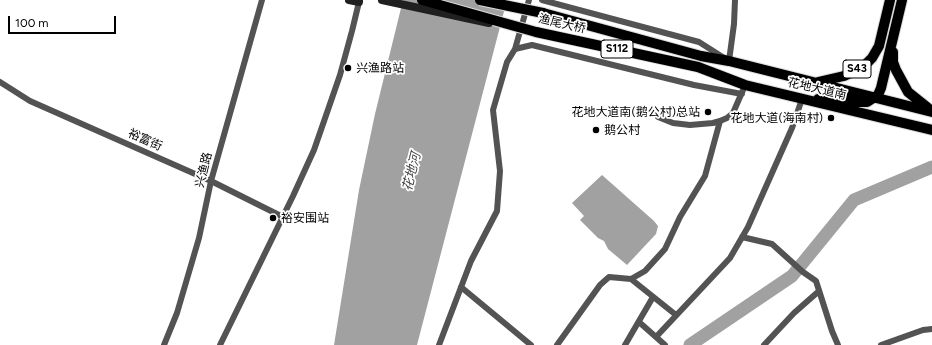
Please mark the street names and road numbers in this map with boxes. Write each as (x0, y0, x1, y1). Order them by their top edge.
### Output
street label: 渔尾大桥 (537, 12, 587, 36)
road number: S112 (601, 40, 633, 58)
road number: S43 (843, 60, 871, 78)
street label: 花地大道南 (786, 75, 848, 103)
street label: 裕富街 (126, 126, 164, 154)
street label: 兴渔路 (193, 151, 215, 189)

